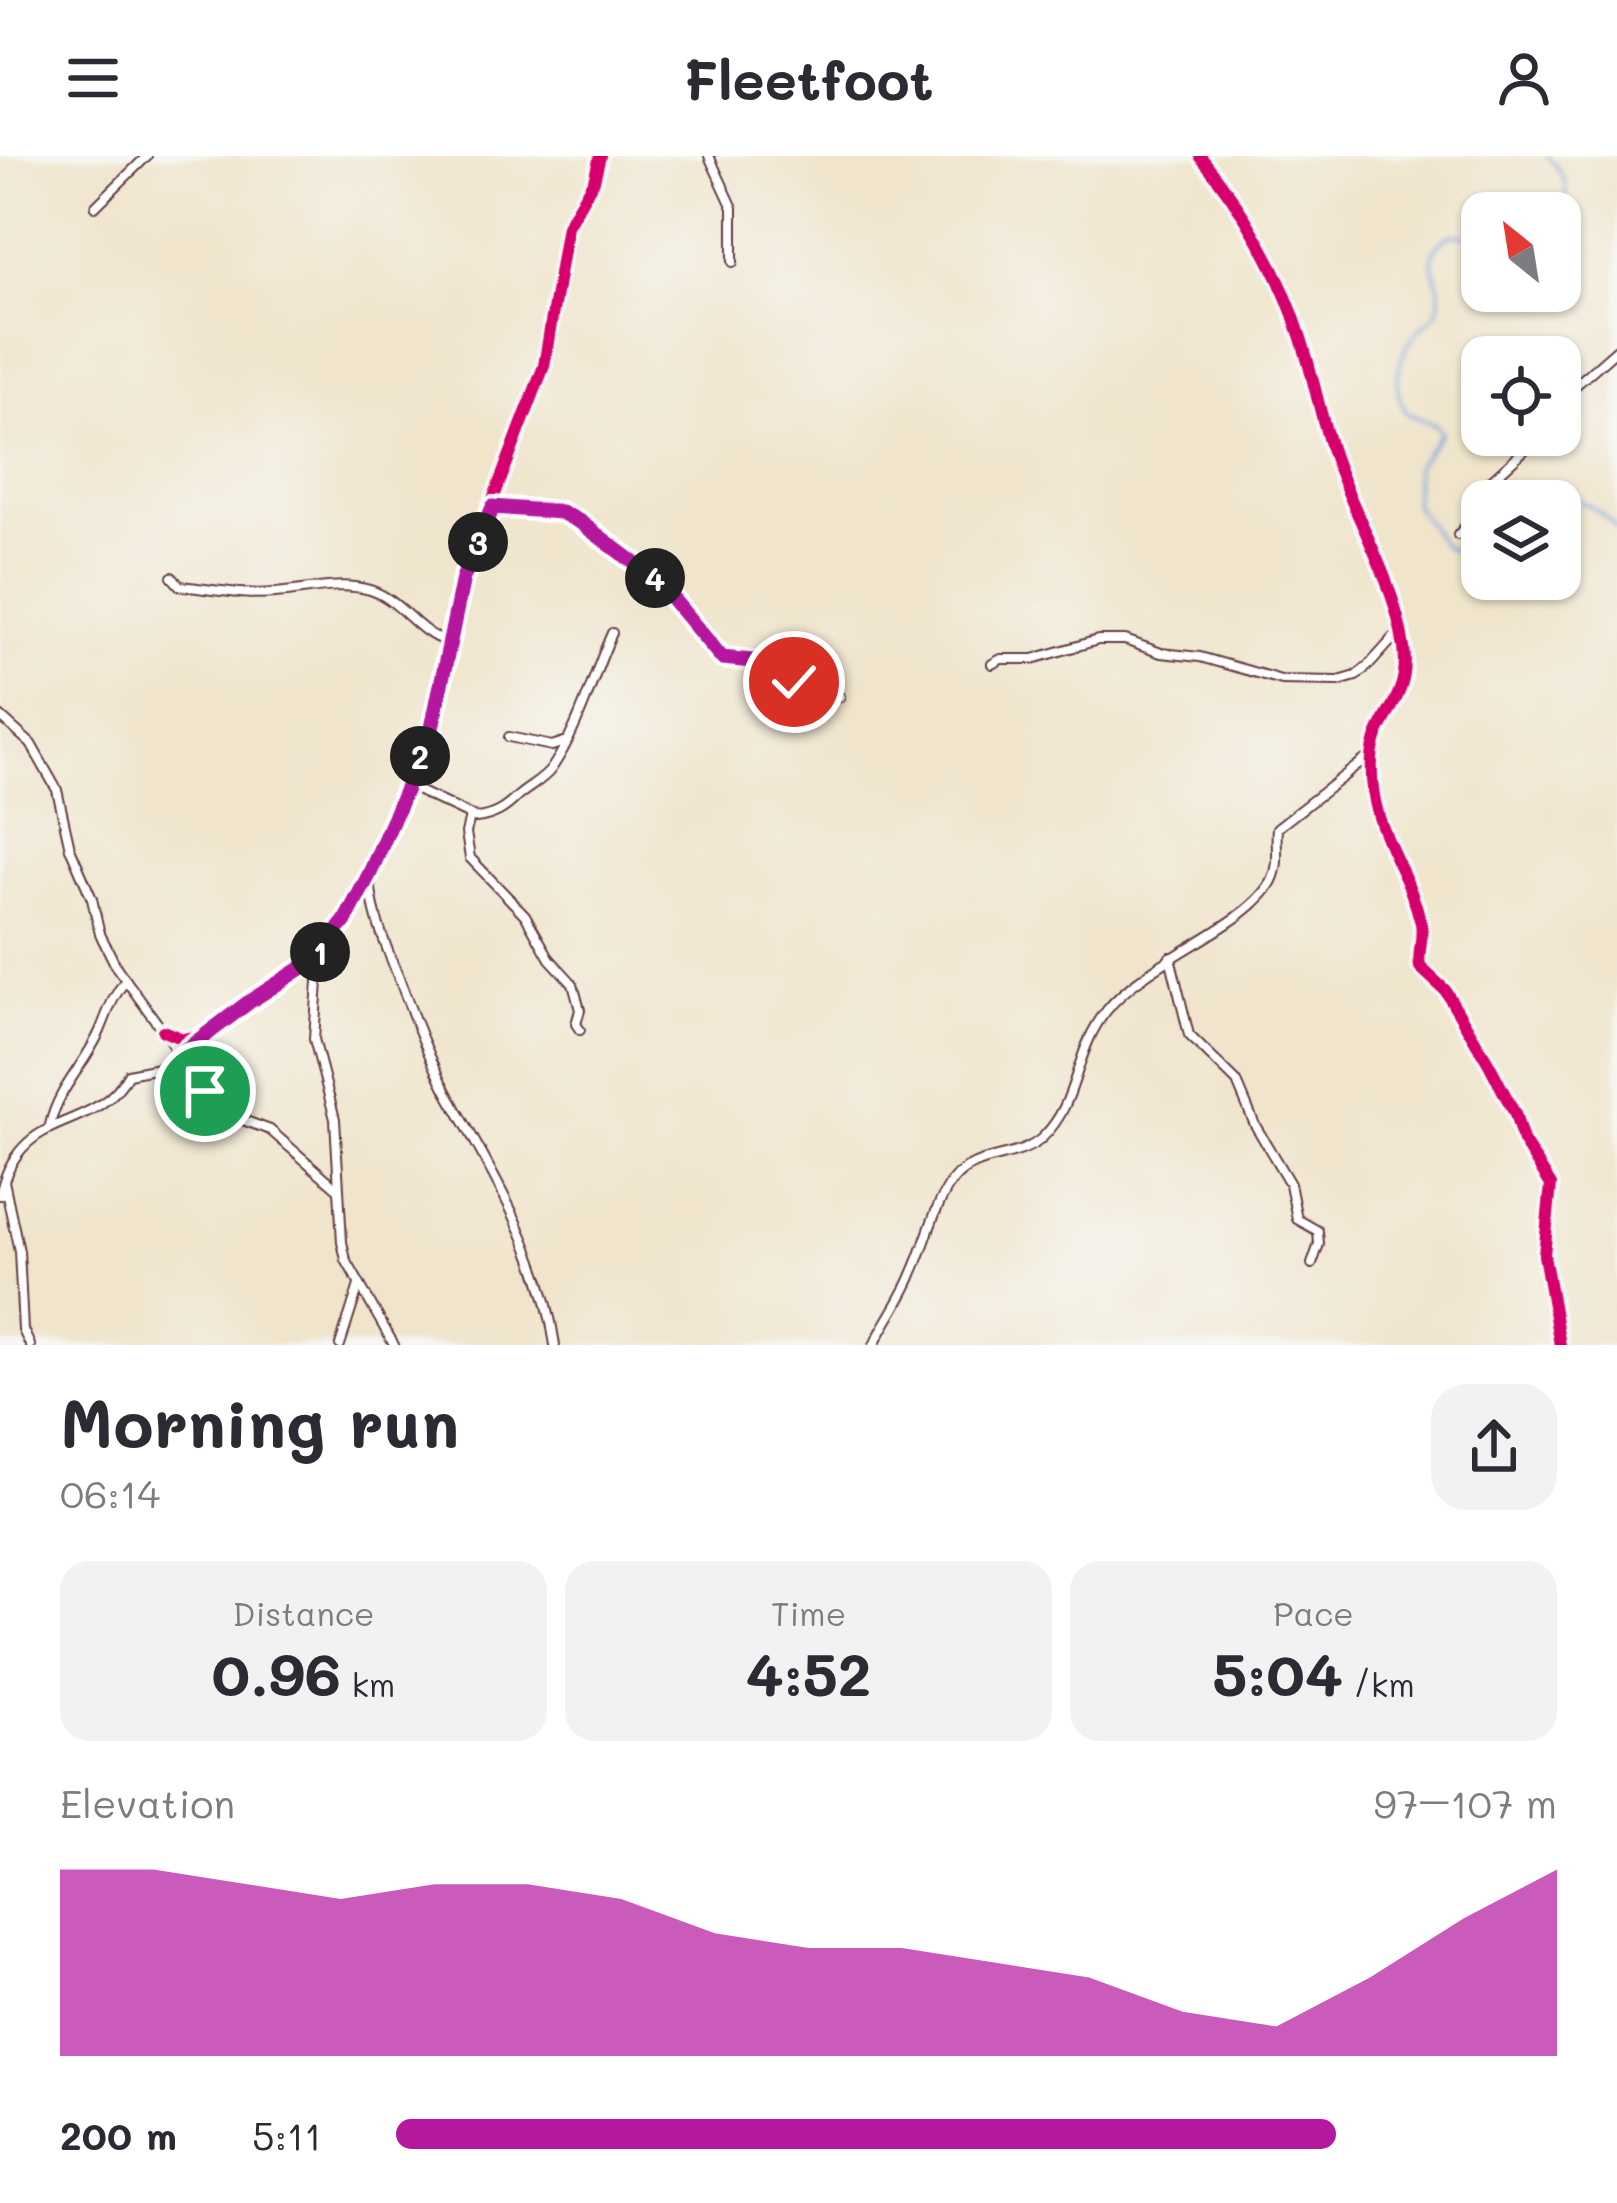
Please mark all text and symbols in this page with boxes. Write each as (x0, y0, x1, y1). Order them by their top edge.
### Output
text: Fleetfoot (683, 43, 934, 114)
icon: menu (60, 45, 126, 111)
icon: person (1491, 45, 1557, 111)
north arrow (1461, 192, 1581, 312)
map controls (1461, 192, 1581, 600)
button: locate (1461, 336, 1581, 456)
button: layers (1461, 480, 1581, 600)
pin: 3 (448, 512, 508, 572)
text: 3 (468, 520, 488, 563)
pin: 4 (625, 548, 685, 608)
text: 4 (645, 556, 665, 599)
pin (743, 631, 845, 733)
icon: check (761, 649, 827, 715)
pin: 2 (390, 726, 450, 786)
text: 2 (411, 734, 429, 777)
pin: 1 (290, 922, 350, 982)
text: 1 (313, 930, 327, 973)
pin (154, 1040, 256, 1142)
icon: arrive (172, 1058, 238, 1124)
text: Morning run (60, 1379, 459, 1465)
button: share (1431, 1384, 1557, 1510)
text: 06:14 (60, 1467, 160, 1518)
text: Distance (233, 1591, 375, 1634)
text: Time (771, 1591, 846, 1634)
text: Pace (1273, 1591, 1354, 1634)
text: 0.96 (212, 1634, 341, 1712)
text: 4:52 (746, 1634, 871, 1712)
text: 5:04 (1212, 1634, 1343, 1712)
text: km (341, 1662, 395, 1705)
text: /km (1343, 1662, 1415, 1705)
text: Elevation (60, 1777, 235, 1828)
text: 97–107 m (1374, 1777, 1557, 1828)
text: 200 m (60, 2109, 177, 2160)
text: 5:11 (252, 2109, 322, 2160)

